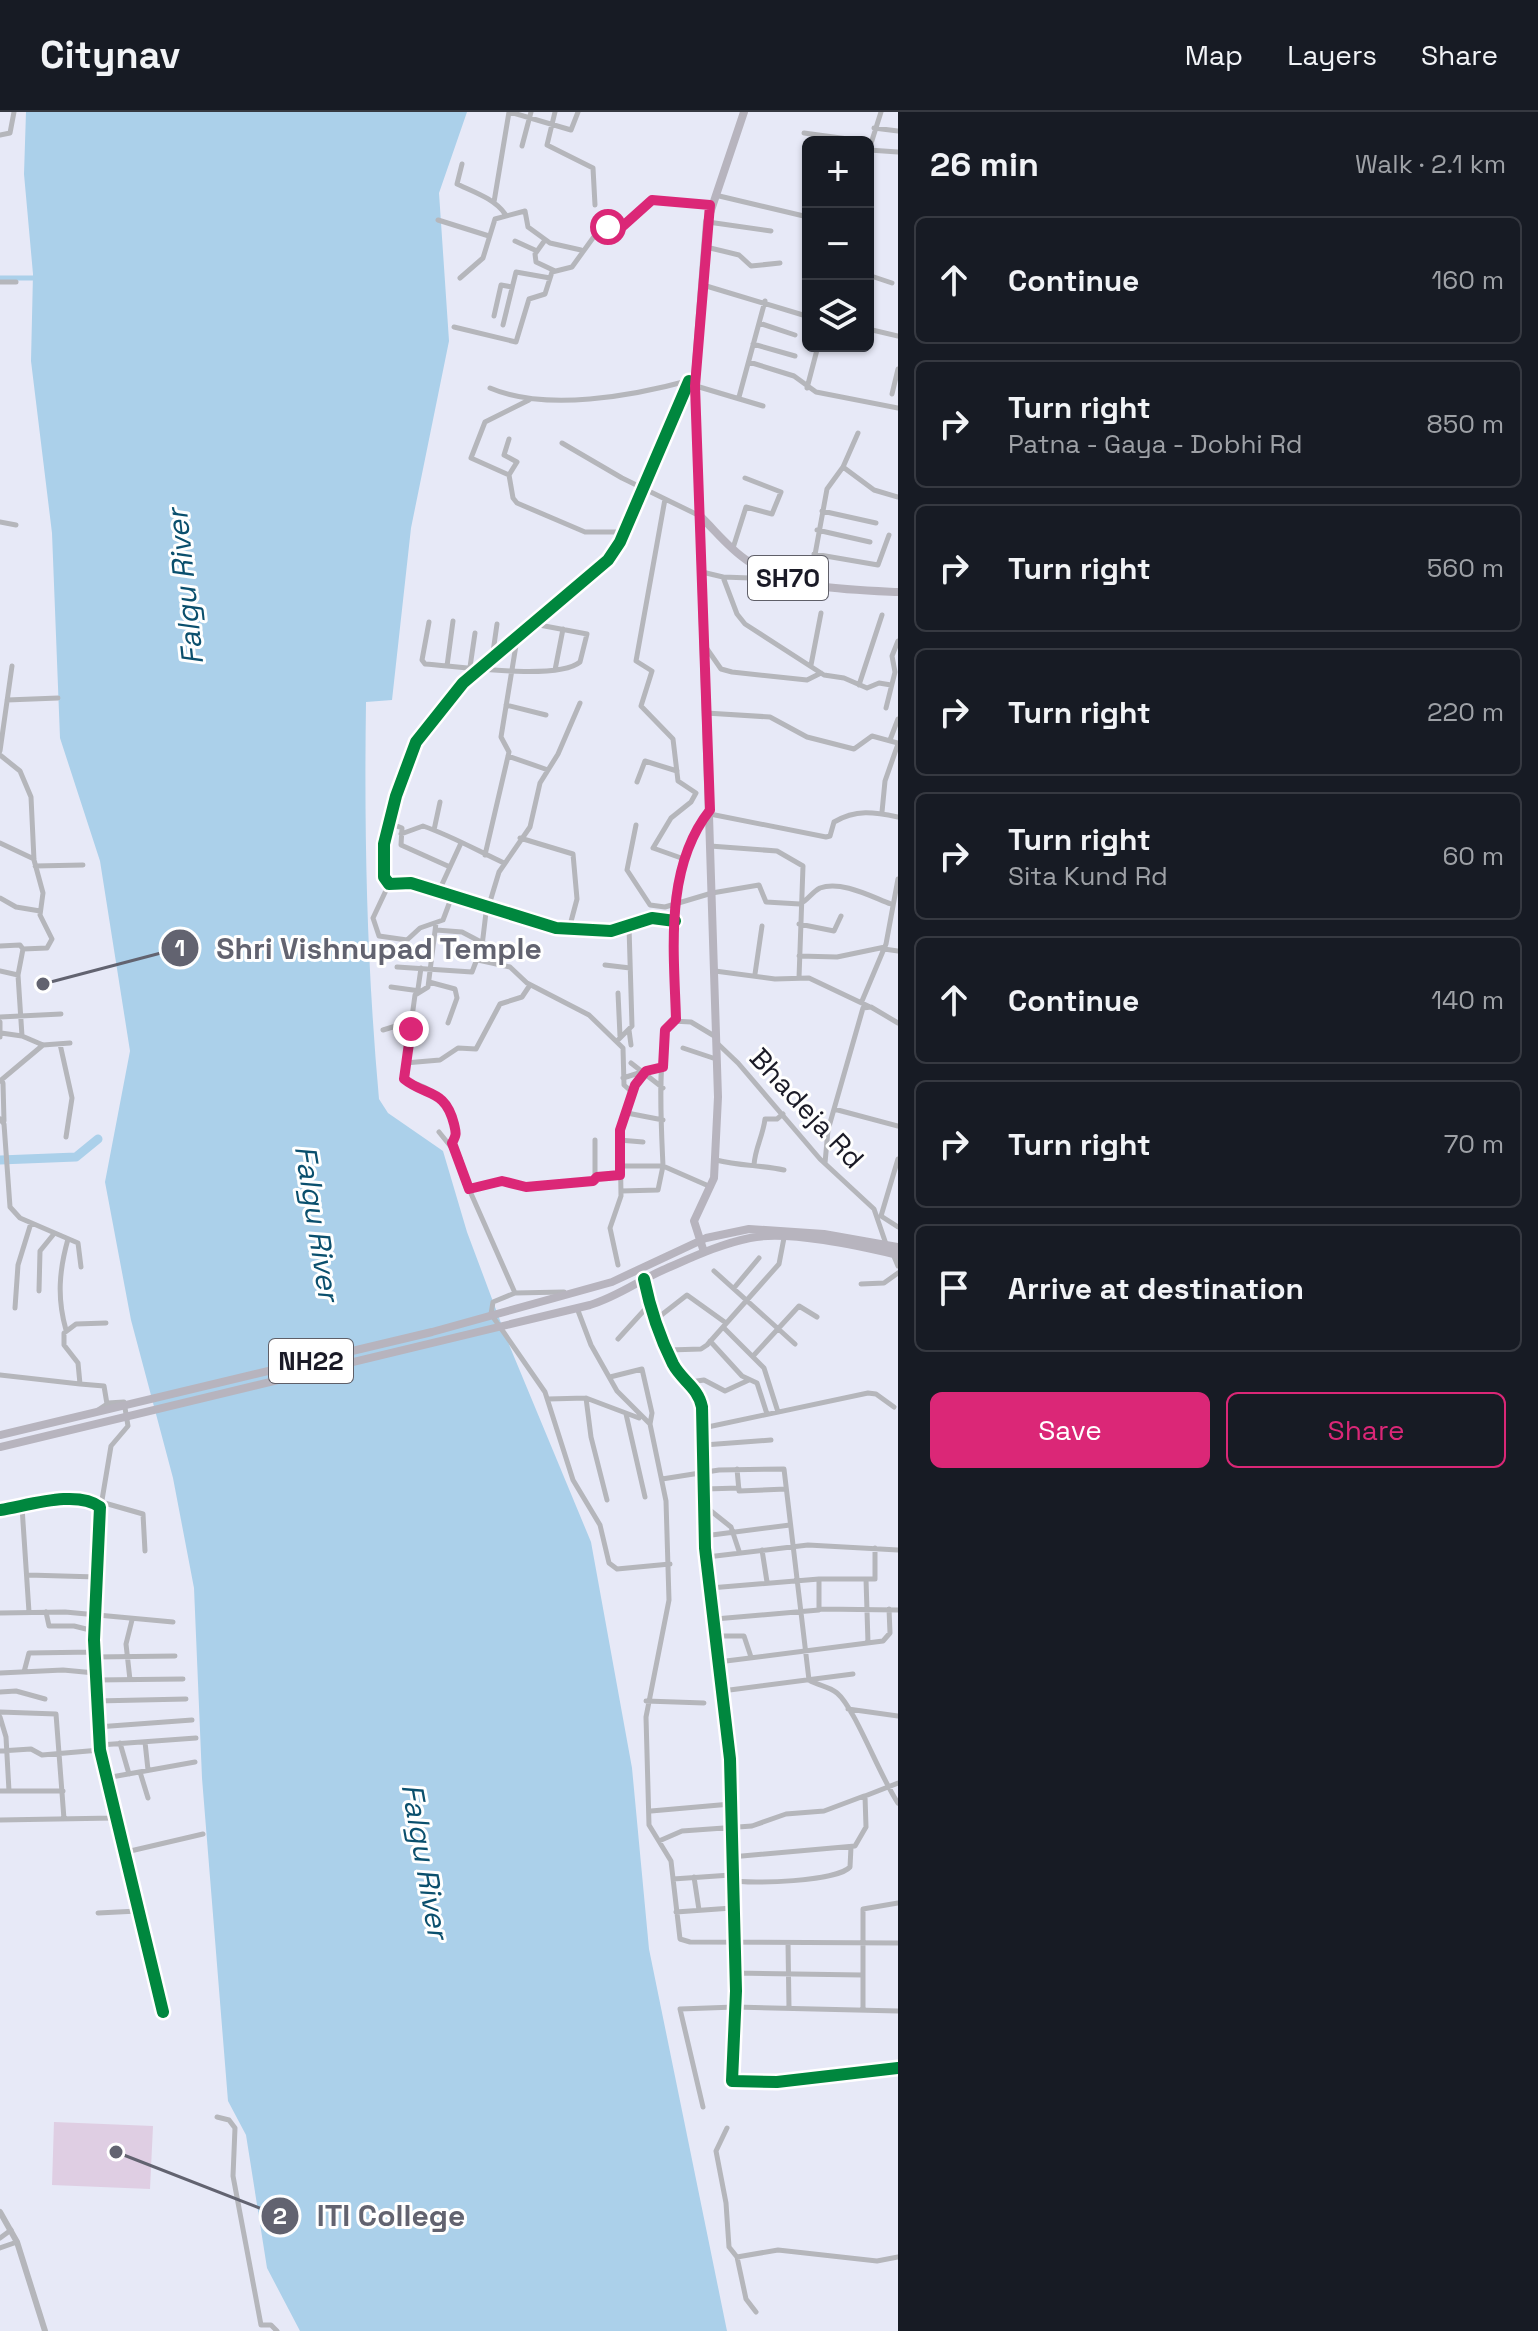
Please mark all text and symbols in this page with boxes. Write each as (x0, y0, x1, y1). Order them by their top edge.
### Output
text: Citynav (40, 31, 180, 79)
text: Map (1185, 37, 1243, 73)
text: Layers (1287, 37, 1377, 73)
text: Share (1421, 37, 1498, 73)
map controls (802, 136, 874, 352)
button: + (802, 136, 874, 208)
text: 26 min (930, 143, 1039, 186)
text: Walk · 2.1 km (1355, 147, 1506, 181)
button: − (802, 208, 874, 280)
route start (590, 209, 626, 245)
icon: ahead (932, 258, 976, 302)
text: Continue (1008, 261, 1139, 300)
text: 160 m (1432, 263, 1504, 297)
button: layers (802, 280, 874, 352)
text: Turn right (1008, 388, 1151, 427)
icon: right (932, 402, 976, 446)
text: 850 m (1427, 407, 1504, 441)
text: Patna - Gaya - Dobhi Rd (1008, 427, 1303, 461)
water label: Falgu River (157, 504, 212, 667)
icon: right (932, 546, 976, 590)
text: Turn right (1008, 549, 1151, 588)
text: 560 m (1427, 551, 1504, 585)
road number: SH70 (748, 556, 828, 600)
icon: right (932, 690, 976, 734)
text: Turn right (1008, 693, 1151, 732)
text: 220 m (1427, 695, 1504, 729)
text: Turn right (1008, 820, 1151, 859)
icon: right (932, 834, 976, 878)
text: 60 m (1442, 839, 1504, 873)
text: Sita Kund Rd (1008, 859, 1168, 893)
callout: Shri Vishnupad Temple (160, 921, 559, 975)
text: Shri Vishnupad Temple (216, 929, 542, 968)
text: 1 (175, 932, 185, 963)
icon: ahead (932, 978, 976, 1022)
text: Continue (1008, 981, 1139, 1020)
text: 140 m (1431, 983, 1504, 1017)
route end (393, 1011, 429, 1047)
street label: Bhadeja Rd (742, 1040, 872, 1176)
icon: right (932, 1122, 976, 1166)
text: Turn right (1008, 1125, 1151, 1164)
text: 70 m (1444, 1127, 1504, 1161)
water label: Falgu River (286, 1142, 349, 1306)
icon: arrive (932, 1266, 976, 1310)
text: Arrive at destination (1008, 1269, 1304, 1308)
road number: NH22 (269, 1339, 353, 1383)
button: Save (930, 1392, 1210, 1468)
button: Share (1226, 1392, 1506, 1468)
water label: Falgu River (393, 1780, 459, 1944)
callout: ITI College (260, 2189, 481, 2243)
text: ITI College (317, 2196, 465, 2235)
text: 2 (273, 2200, 287, 2231)

